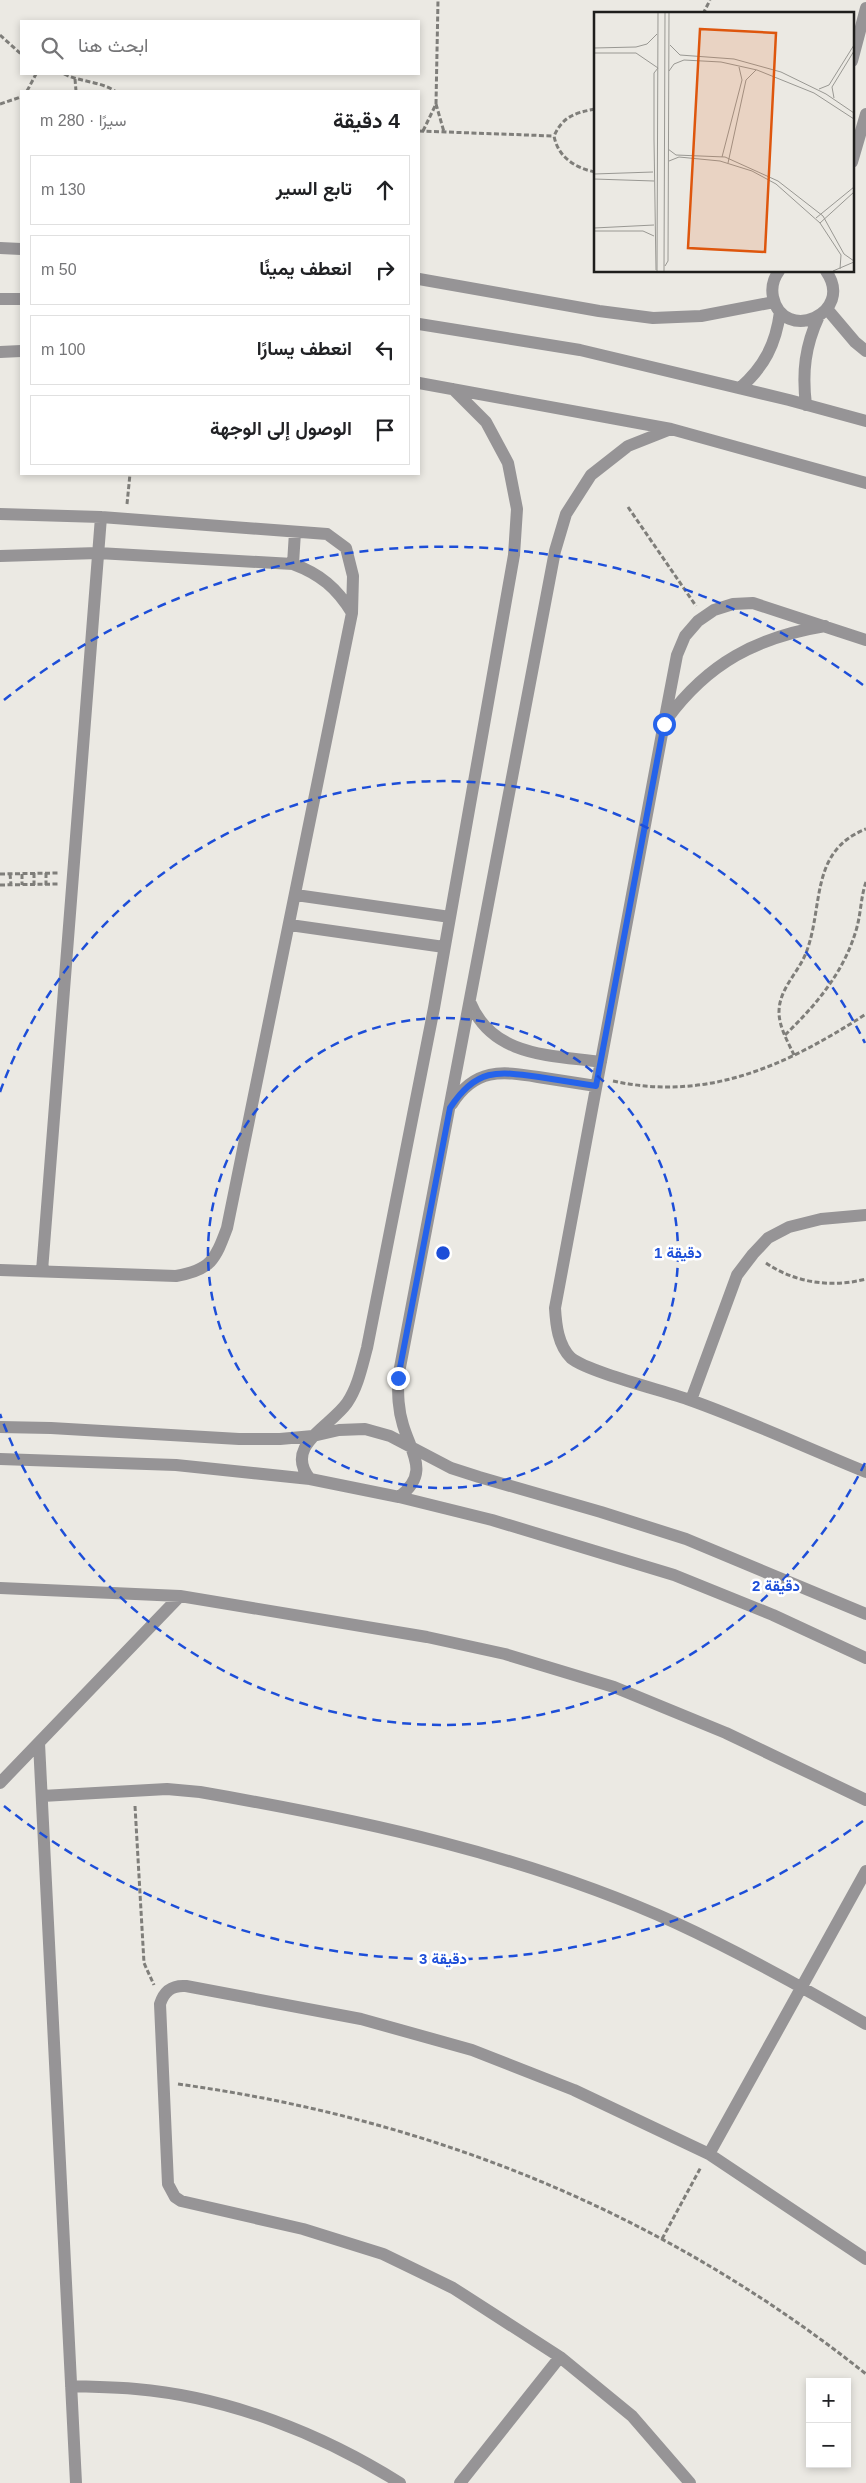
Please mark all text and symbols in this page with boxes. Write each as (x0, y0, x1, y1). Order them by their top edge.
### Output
inset map (594, 12, 854, 272)
search box (20, 20, 420, 75)
icon: search (38, 34, 66, 62)
text: ابحث هنا (78, 35, 148, 56)
text: 4 دقيقة (333, 109, 400, 132)
text: سيرًا · 280 m (40, 112, 126, 129)
icon: ahead (371, 176, 399, 204)
text: تابع السير (276, 178, 352, 199)
text: 130 m (41, 181, 85, 198)
icon: right (371, 256, 399, 284)
text: انعطف يمينًا (259, 258, 352, 279)
text: 50 m (41, 261, 77, 278)
icon: left (371, 336, 399, 364)
text: انعطف يسارًا (257, 338, 352, 359)
text: 100 m (41, 341, 85, 358)
icon: arrive (371, 416, 399, 444)
text: الوصول إلى الوجهة (210, 418, 352, 439)
route start (653, 713, 676, 736)
centre of rings (434, 1244, 452, 1262)
text: 1 دقيقة (654, 1244, 702, 1262)
route end (387, 1367, 410, 1390)
text: 2 دقيقة (752, 1577, 800, 1595)
text: 3 دقيقة (419, 1950, 467, 1968)
map controls (806, 2378, 851, 2468)
button: + (806, 2378, 851, 2423)
button: − (806, 2423, 851, 2468)

